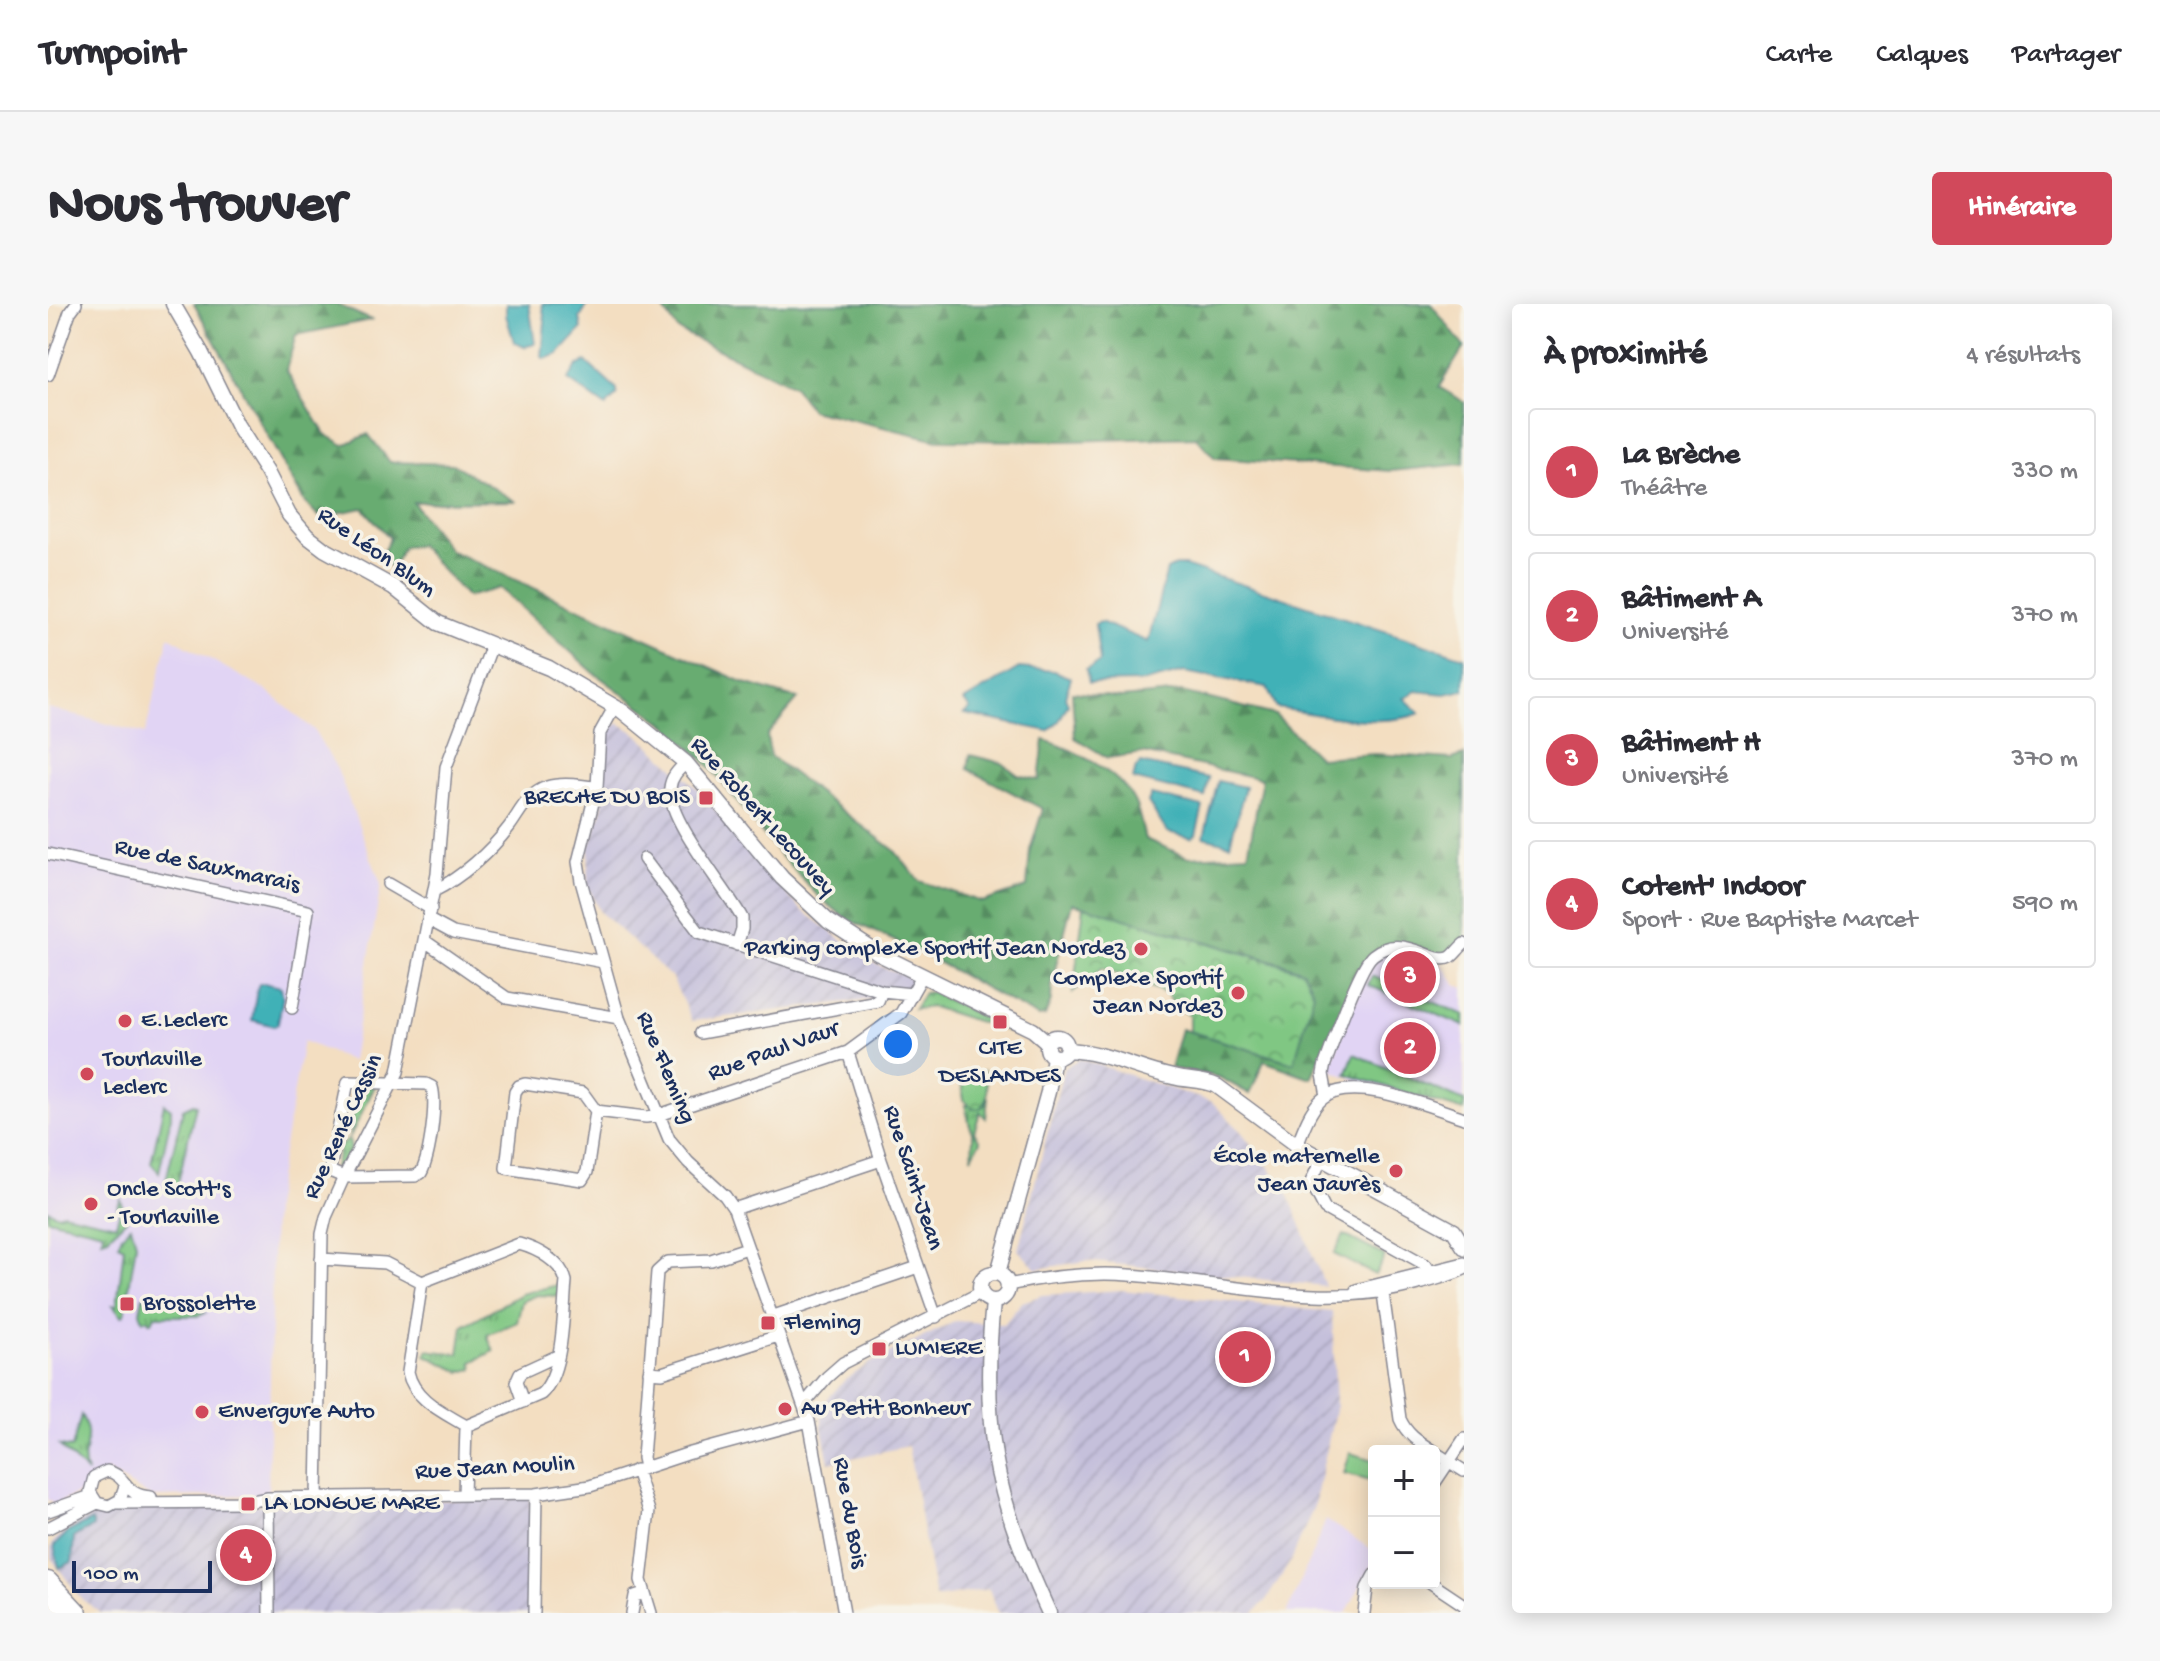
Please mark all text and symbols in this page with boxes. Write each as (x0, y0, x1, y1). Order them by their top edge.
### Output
text: Turnpoint (40, 33, 184, 77)
text: Carte (1766, 39, 1832, 72)
text: Calques (1876, 39, 1968, 72)
text: Partager (2012, 39, 2120, 72)
button: Itinéraire (1932, 172, 2112, 245)
text: Nous trouver (48, 175, 345, 241)
text: À proximité (1544, 336, 1707, 376)
text: 4 résultats (1966, 341, 2080, 372)
text: La Brèche (1622, 439, 1740, 474)
text: 1 (1567, 457, 1577, 488)
text: 330 m (2012, 457, 2078, 488)
text: Théâtre (1622, 474, 1707, 505)
street label: Rue Léon Blum (311, 501, 441, 605)
text: Bâtiment A (1622, 583, 1761, 618)
text: 2 (1566, 601, 1578, 632)
text: 370 m (2012, 601, 2078, 632)
text: Université (1622, 618, 1728, 649)
text: Bâtiment H (1622, 727, 1760, 762)
street label: Rue Robert Lecouvey (683, 732, 841, 903)
text: 3 (1565, 745, 1579, 776)
text: 370 m (2012, 745, 2078, 776)
text: Université (1622, 762, 1728, 793)
place label: BRECHE DU BOIS (523, 784, 691, 813)
marker: BRECHE DU BOIS (697, 789, 715, 807)
street label: Rue de Sauxmarais (112, 833, 303, 901)
text: Cotent' Indoor (1622, 871, 1804, 906)
text: 4 (1566, 889, 1578, 920)
text: 590 m (2012, 889, 2078, 920)
text: Sport · Rue Baptiste Marcet (1622, 906, 1917, 937)
place label: Parking complexe Sportif Jean Nordez (743, 935, 1126, 964)
marker: Parking complexe Sportif Jean Nordez (1132, 940, 1150, 958)
pin: 3 (1384, 947, 1436, 1007)
place label: Complexe Sportif Jean Nordez (1053, 965, 1224, 1022)
marker: Complexe Sportif Jean Nordez (1229, 984, 1247, 1002)
place label: E.Leclerc (141, 1007, 228, 1036)
street label: Rue Fleming (628, 1007, 702, 1129)
marker: E.Leclerc (116, 1012, 134, 1030)
marker: CITE DESLANDES (991, 1013, 1009, 1031)
street label: Rue Paul Vaur (705, 1014, 846, 1089)
pin: 2 (1384, 1018, 1436, 1078)
your location (878, 1024, 918, 1064)
place label: CITE DESLANDES (937, 1035, 1062, 1092)
place label: Tourlaville Leclerc (101, 1046, 202, 1103)
street label: Rue René Cassin (298, 1049, 391, 1204)
marker: Tourlaville Leclerc (78, 1065, 96, 1083)
street label: Rue Saint-Jean (875, 1102, 949, 1254)
place label: École maternelle Jean Jaurès (1213, 1143, 1381, 1200)
marker: École maternelle Jean Jaurès (1387, 1162, 1405, 1180)
place label: Oncle Scott's - Tourlaville (107, 1176, 232, 1233)
marker: Oncle Scott's - Tourlaville (82, 1195, 100, 1213)
place label: Brossolette (142, 1290, 257, 1319)
marker: Brossolette (118, 1295, 136, 1313)
place label: Fleming (783, 1309, 861, 1338)
marker: Fleming (759, 1314, 777, 1332)
pin: 1 (1219, 1327, 1271, 1387)
place label: LUMIERE (895, 1335, 984, 1364)
marker: LUMIERE (870, 1340, 888, 1358)
place label: Au Petit Bonheur (801, 1395, 972, 1424)
place label: Envergure Auto (218, 1398, 375, 1427)
marker: Au Petit Bonheur (776, 1400, 794, 1418)
marker: Envergure Auto (193, 1403, 211, 1421)
map controls (1368, 1445, 1440, 1589)
button: + (1368, 1445, 1440, 1517)
street label: Rue Jean Moulin (415, 1450, 576, 1488)
street label: Rue du Bois (825, 1455, 873, 1572)
place label: LA LONGUE MARE (264, 1490, 441, 1519)
marker: LA LONGUE MARE (239, 1495, 257, 1513)
button: − (1368, 1517, 1440, 1589)
pin: 4 (220, 1525, 272, 1585)
scale bar (72, 1557, 212, 1593)
text: 100 m (84, 1562, 139, 1588)

